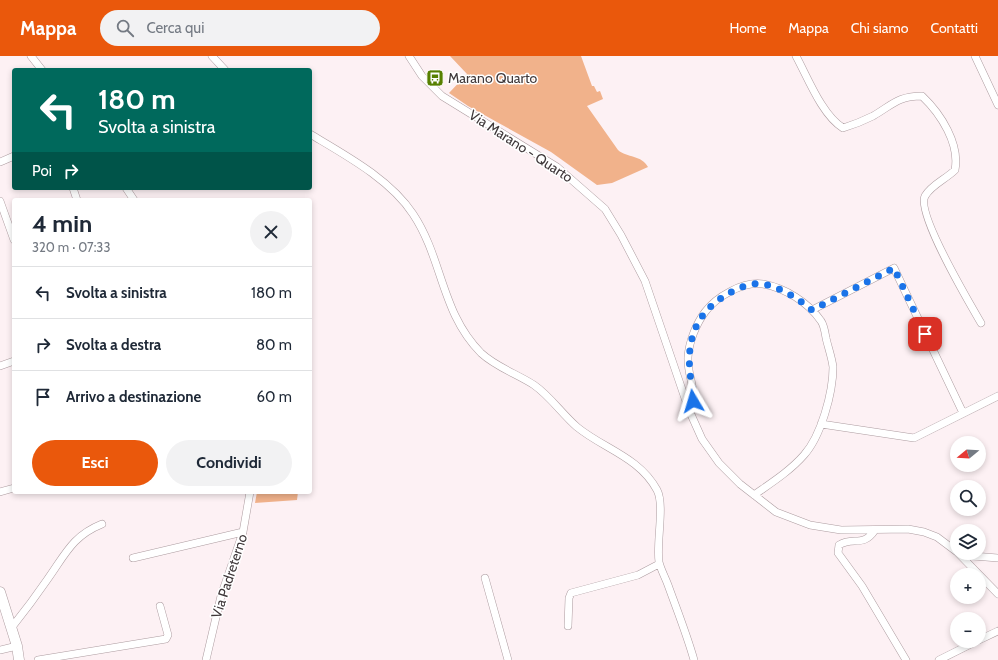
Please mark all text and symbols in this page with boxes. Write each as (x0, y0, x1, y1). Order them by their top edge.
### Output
search box (100, 10, 380, 46)
text: Mappa (20, 17, 76, 40)
icon: search (114, 17, 136, 39)
text: Cerca qui (146, 19, 204, 37)
text: Home (729, 19, 766, 37)
text: Mappa (788, 19, 829, 37)
text: Chi siamo (851, 19, 908, 37)
text: Contatti (930, 19, 978, 37)
bus stop icon: Marano Quarto (425, 68, 445, 88)
place label: Marano Quarto (448, 69, 538, 87)
text: 180 m (98, 82, 176, 116)
icon: left (32, 84, 84, 136)
street label: Via Marano - Quarto (466, 106, 577, 186)
text: Svolta a sinistra (98, 116, 215, 138)
icon: right (60, 160, 82, 182)
text: Poi (32, 162, 52, 180)
text: 4 min (32, 209, 92, 238)
button: close (250, 211, 292, 253)
text: 320 m · 07:33 (32, 239, 110, 255)
icon: left (32, 282, 54, 304)
text: Svolta a sinistra (66, 284, 167, 302)
text: 180 m (251, 284, 292, 302)
pin (908, 317, 942, 351)
icon: arrive (914, 323, 936, 345)
icon: right (32, 334, 54, 356)
text: Svolta a destra (66, 336, 161, 354)
text: 80 m (256, 336, 292, 354)
position arrow (672, 380, 714, 422)
icon: arrive (32, 386, 54, 408)
text: Arrivo a destinazione (66, 388, 201, 406)
text: 60 m (256, 388, 292, 406)
north arrow (950, 436, 986, 472)
map controls (950, 436, 986, 648)
button: Esci (32, 440, 158, 486)
button: Condividi (166, 440, 292, 486)
button: search (950, 480, 986, 516)
button: layers (950, 524, 986, 560)
street label: Via Padreterno (207, 531, 251, 620)
button: + (950, 568, 986, 604)
button: − (950, 612, 986, 648)

